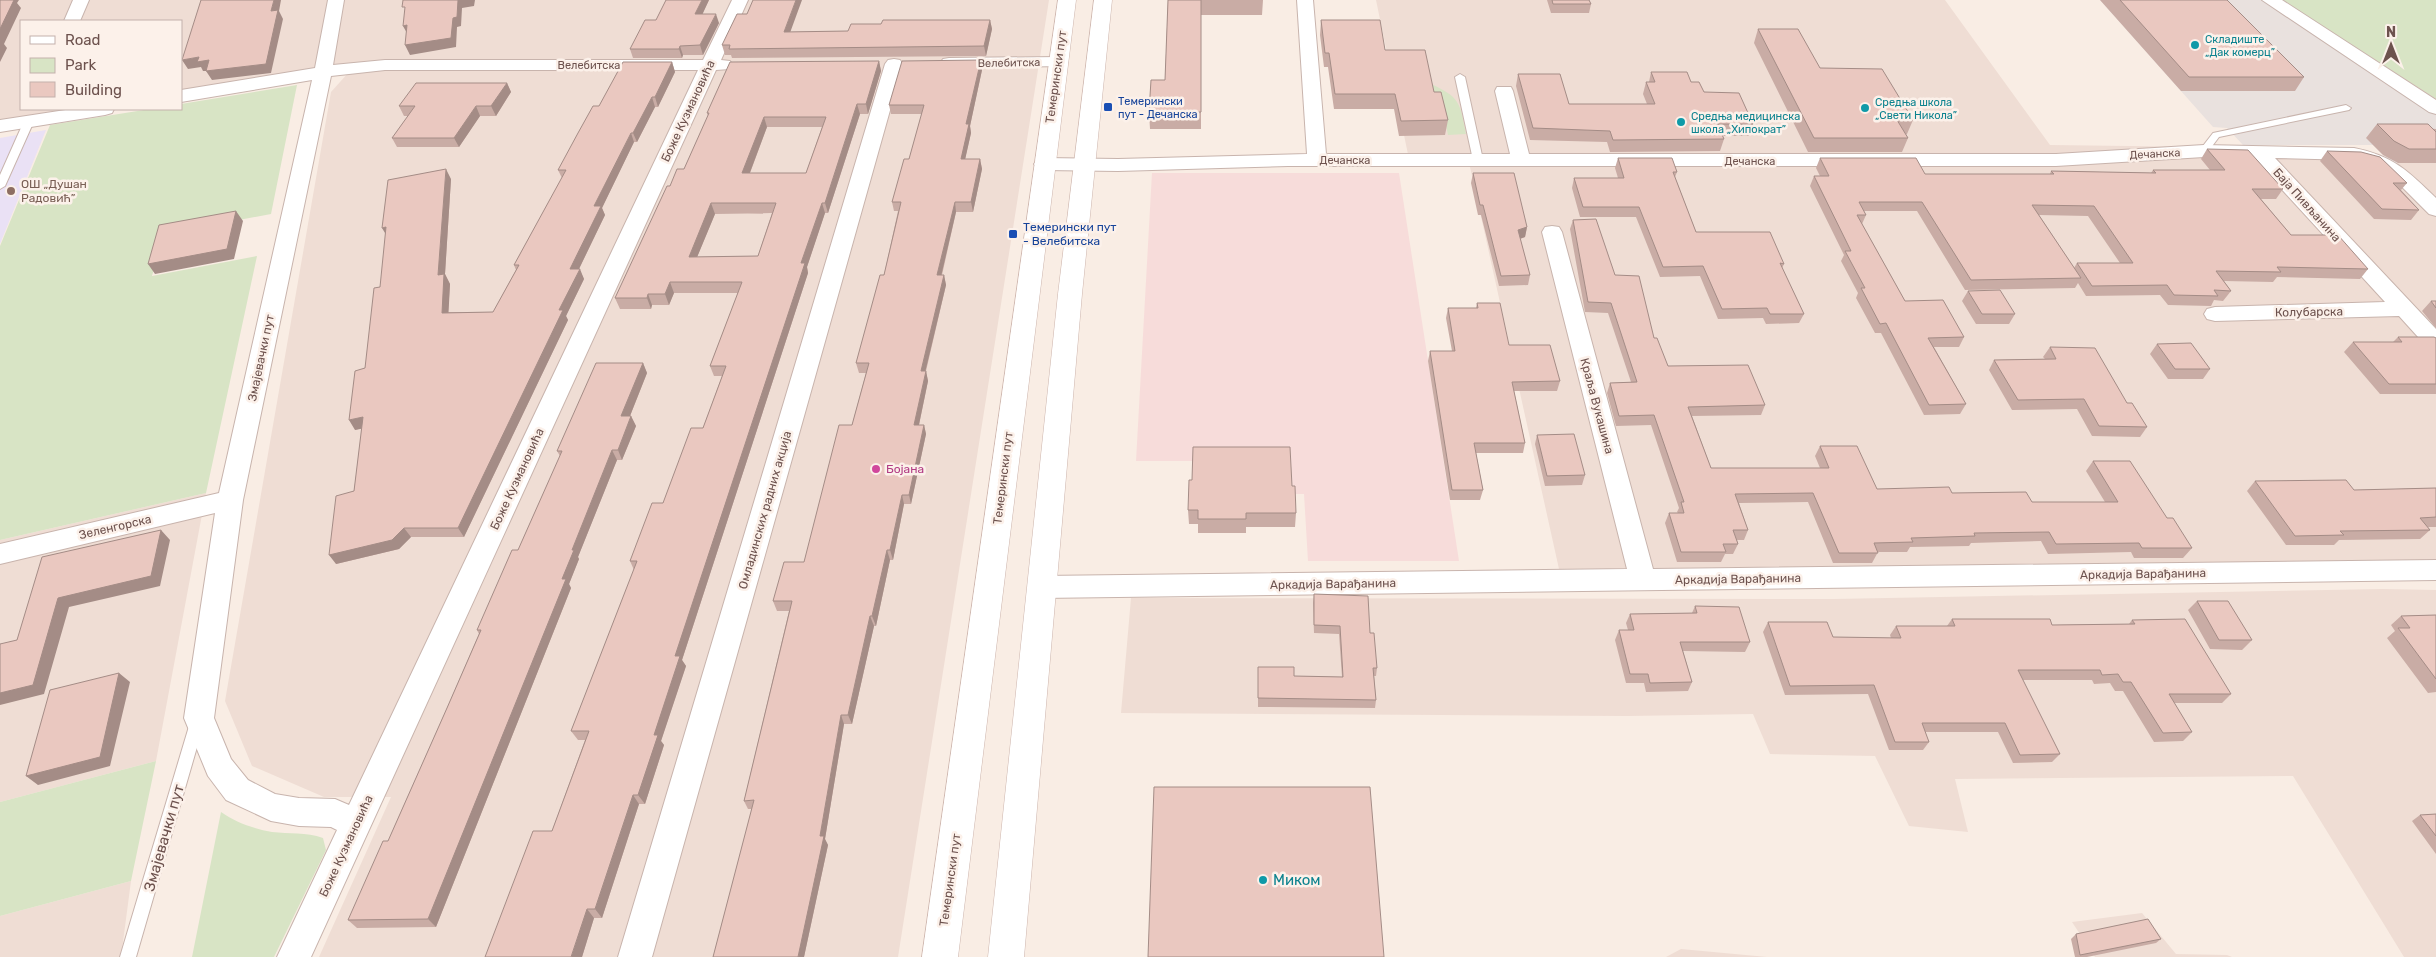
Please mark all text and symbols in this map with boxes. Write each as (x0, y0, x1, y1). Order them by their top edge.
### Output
legend (20, 20, 182, 110)
north arrow (2366, 20, 2416, 70)
text: N (2386, 24, 2396, 41)
street label: Темерински пут (1043, 30, 1069, 124)
text: Road (65, 31, 101, 49)
place label: Складиште „Дак комерц” (2205, 33, 2275, 59)
marker: Складиште „Дак комерц” (2189, 39, 2201, 51)
text: Park (65, 56, 96, 74)
street label: Велебитска (978, 56, 1040, 70)
street label: Боже Кузмановића (658, 58, 718, 164)
street label: Велебитска (558, 59, 620, 72)
text: Building (65, 81, 122, 99)
place label: Темерински пут - Дечанска (1118, 95, 1198, 121)
place label: Средња школа „Свети Никола” (1875, 96, 1957, 122)
marker: Темерински пут - Дечанска (1102, 101, 1114, 113)
marker: Средња школа „Свети Никола” (1859, 102, 1871, 114)
place label: Средња медицинска школа „Хипократ” (1691, 110, 1800, 136)
marker: Средња медицинска школа „Хипократ” (1675, 116, 1687, 128)
street label: Дечанска (2129, 146, 2181, 162)
street label: Дечанска (1320, 154, 1370, 167)
street label: Дечанска (1725, 155, 1775, 168)
street label: Баја Пивљанина (2270, 165, 2344, 245)
place label: ОШ „Душан Радовић” (21, 177, 87, 205)
marker: ОШ „Душан Радовић” (5, 185, 17, 197)
place label: Темерински пут - Велебитска (1023, 220, 1116, 248)
marker: Темерински пут - Велебитска (1007, 228, 1019, 240)
street label: Колубарска (2275, 304, 2343, 320)
street label: Змајевачки пут (245, 313, 277, 403)
street label: Краља Вукашина (1577, 357, 1617, 455)
street label: Боже Кузмановића (487, 426, 547, 532)
street label: Омладинских радних акција (736, 429, 794, 591)
street label: Темерински пут (990, 431, 1016, 525)
place label: Бојана (886, 462, 924, 476)
marker: Бојана (870, 463, 882, 475)
street label: Зеленгорска (77, 512, 153, 542)
street label: Аркадија Варађанина (2080, 566, 2206, 582)
street label: Аркадија Варађанина (1675, 571, 1801, 587)
street label: Аркадија Варађанина (1270, 576, 1396, 592)
street label: Змајевачки пут (140, 782, 188, 894)
street label: Боже Кузмановића (316, 793, 376, 899)
street label: Темерински пут (937, 833, 963, 927)
place label: Миком (1273, 871, 1321, 889)
marker: Миком (1257, 874, 1269, 886)

